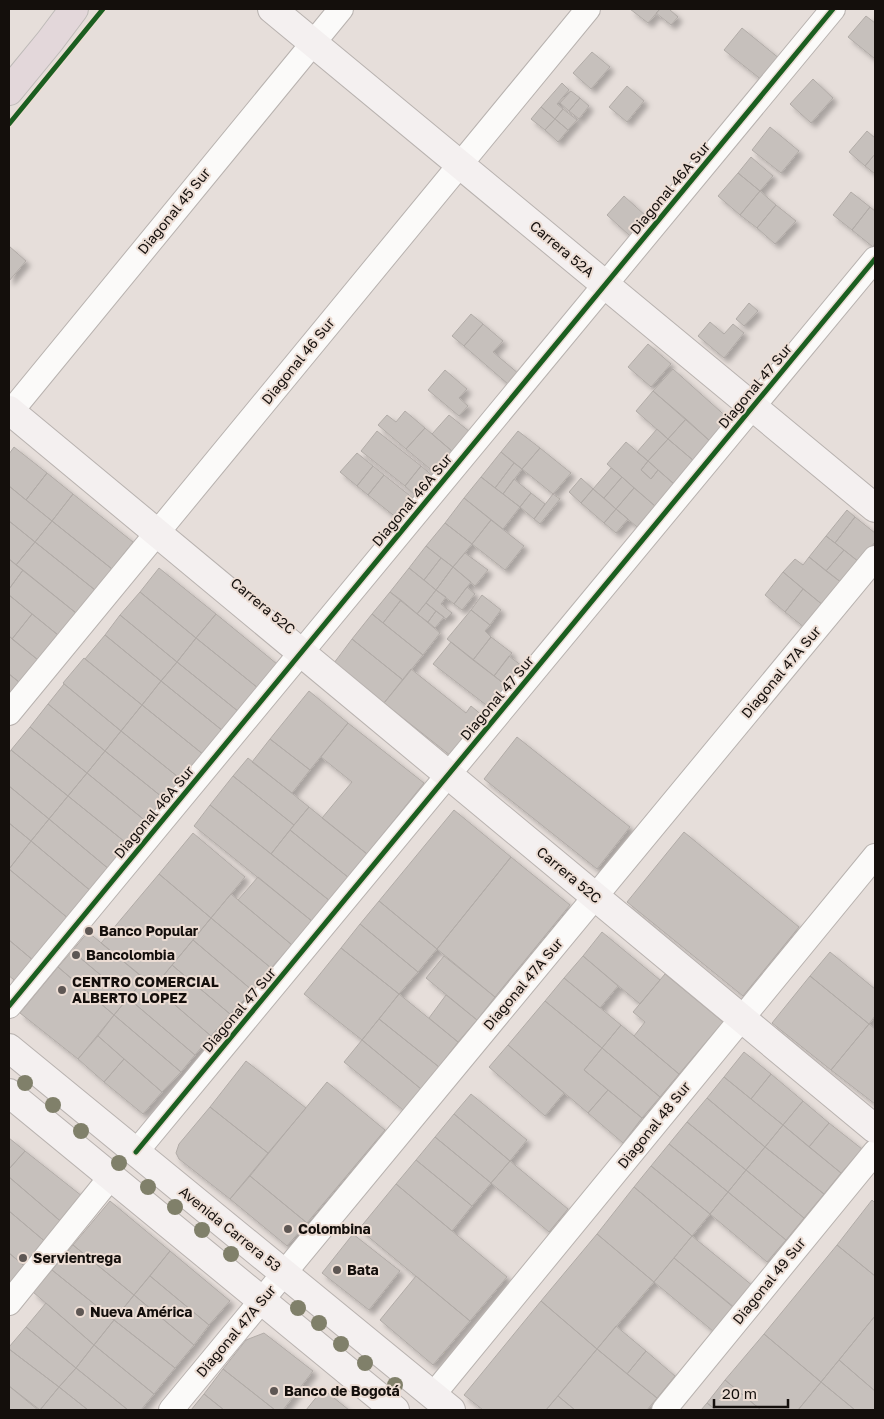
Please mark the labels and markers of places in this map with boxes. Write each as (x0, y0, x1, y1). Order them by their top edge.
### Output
place label: Banco Popular (99, 922, 199, 939)
marker: Banco Popular (83, 925, 95, 937)
place label: Bancolombia (86, 946, 175, 963)
marker: Bancolombia (70, 949, 82, 961)
place label: CENTRO COMERCIAL ALBERTO LOPEZ (72, 973, 219, 1006)
marker: CENTRO COMERCIAL ALBERTO LOPEZ (56, 984, 68, 996)
place label: Colombina (298, 1220, 371, 1237)
marker: Colombina (282, 1223, 294, 1235)
place label: Servientrega (33, 1249, 121, 1266)
marker: Servientrega (17, 1252, 29, 1264)
place label: Bata (347, 1261, 379, 1278)
marker: Bata (331, 1264, 343, 1276)
place label: Nueva América (90, 1303, 192, 1320)
marker: Nueva América (74, 1306, 86, 1318)
place label: Banco de Bogotá (284, 1382, 400, 1399)
marker: Banco de Bogotá (268, 1385, 280, 1397)

